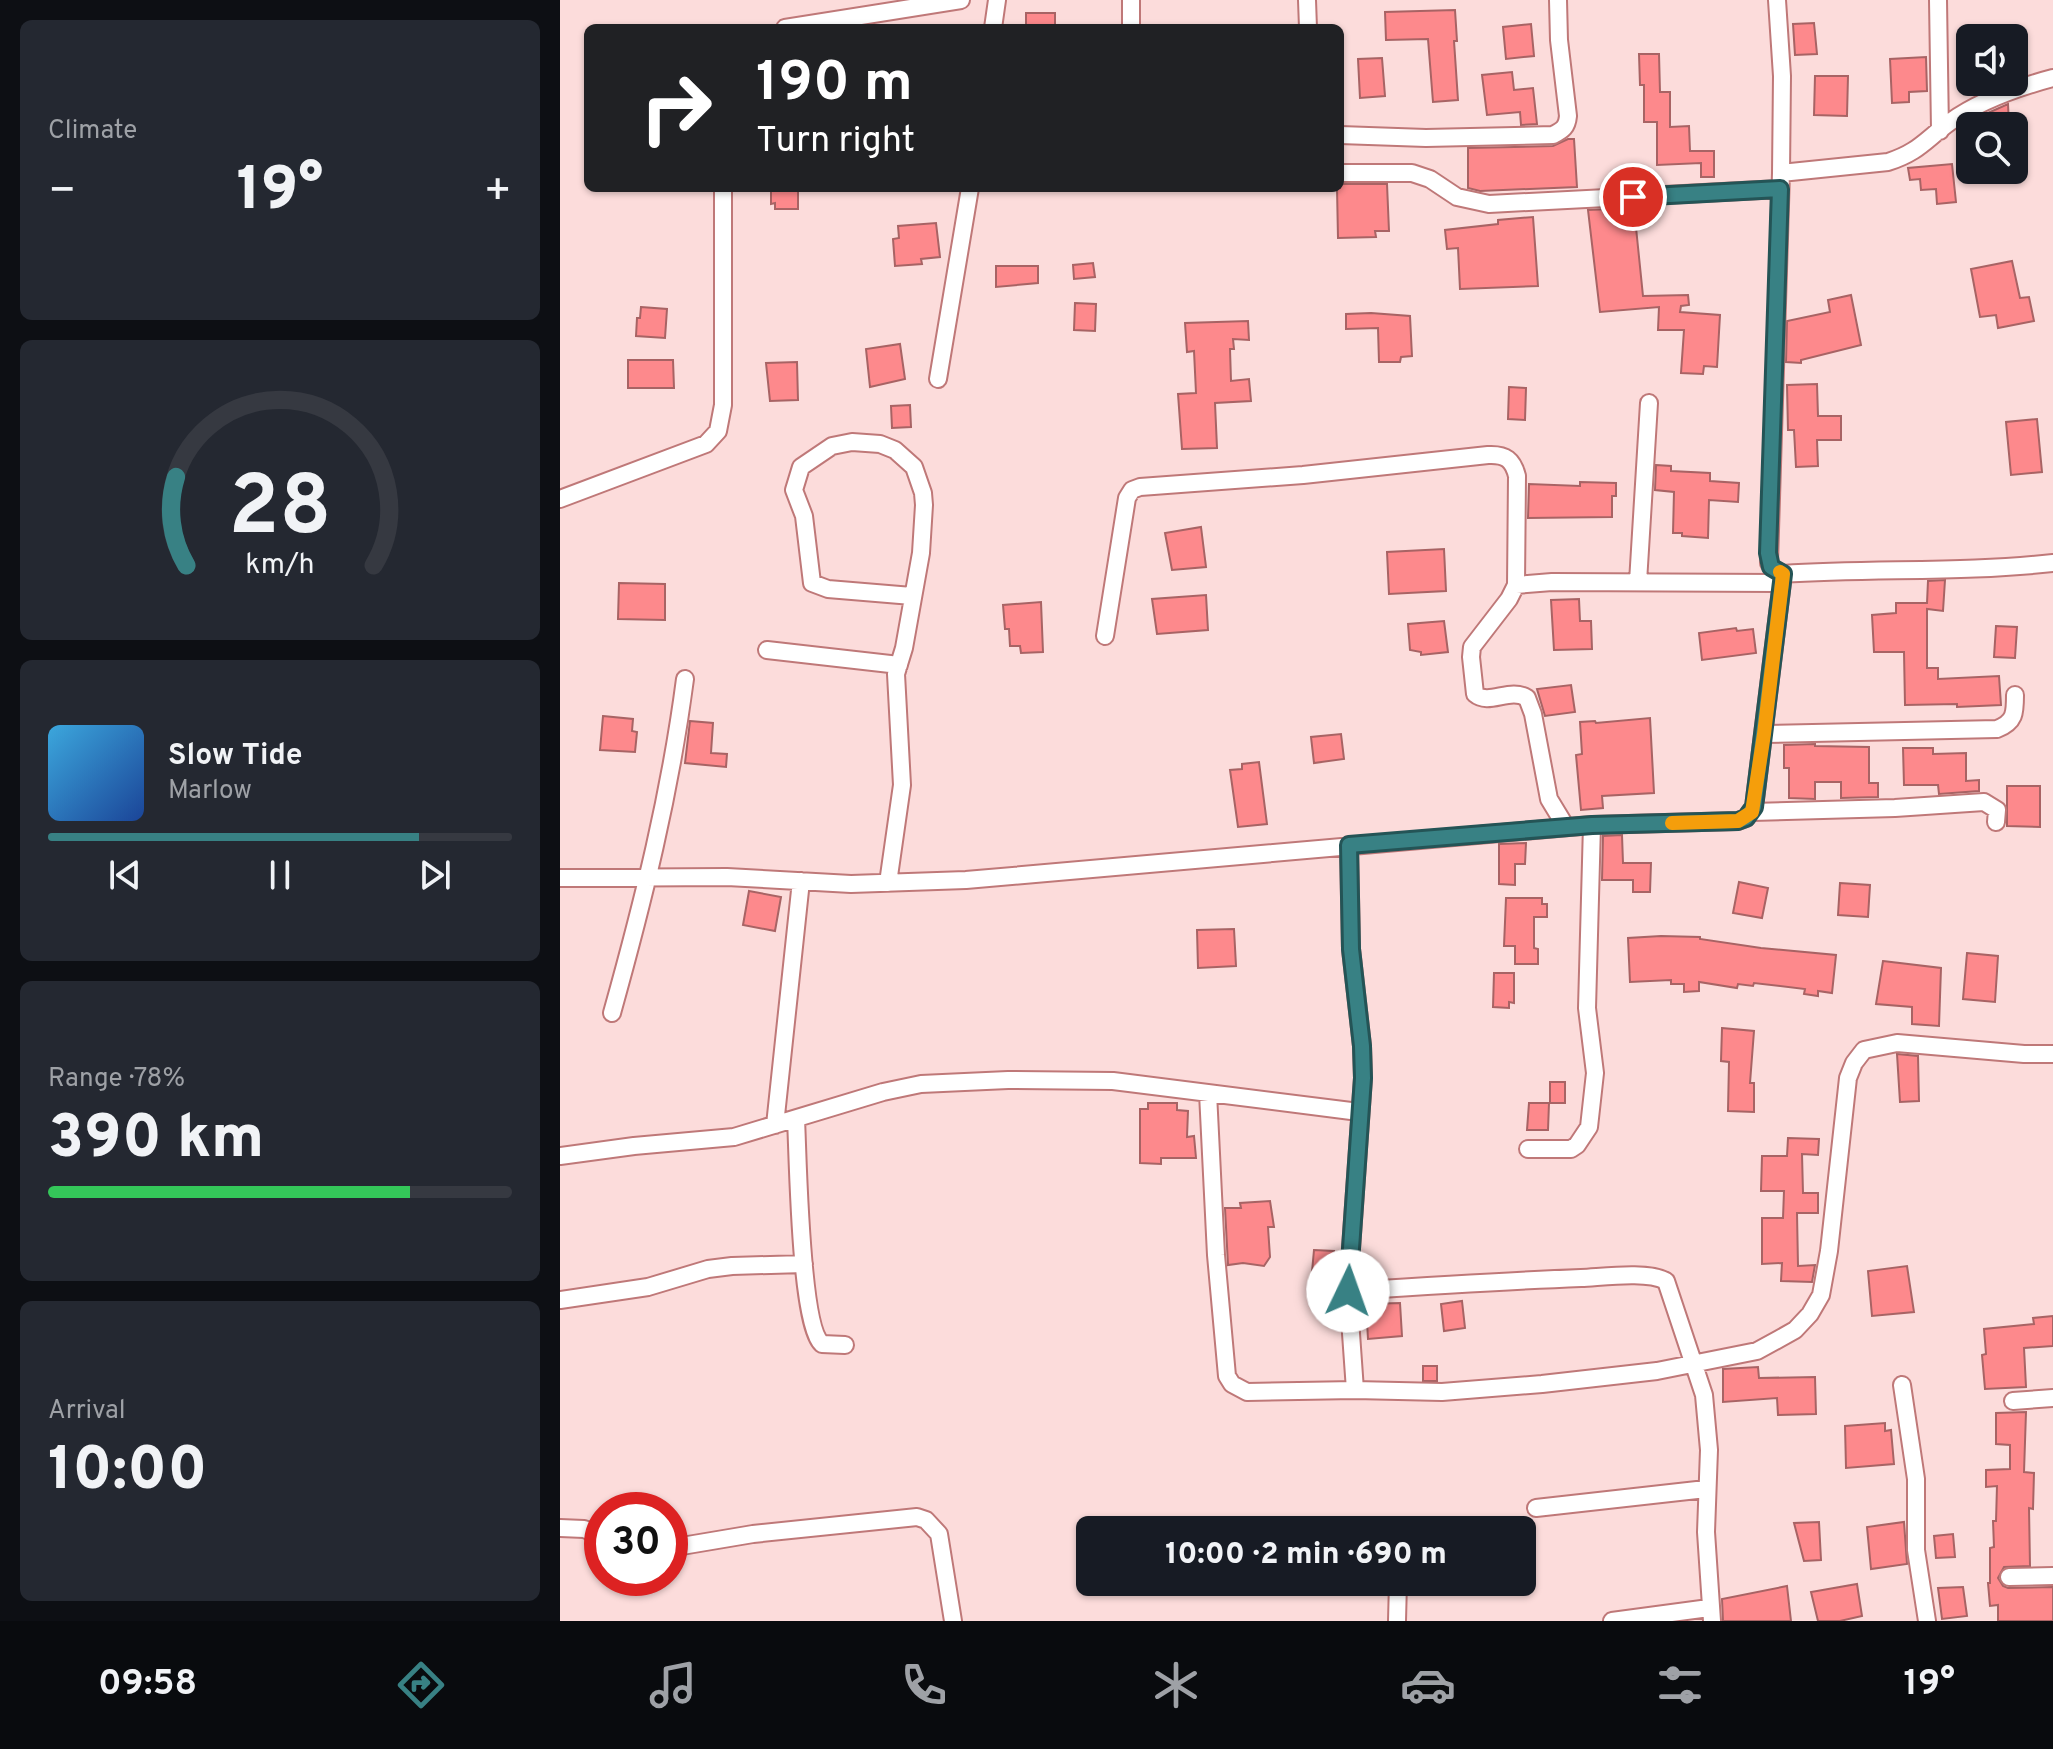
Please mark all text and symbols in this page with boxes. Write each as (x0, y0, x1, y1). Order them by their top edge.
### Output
map controls (1956, 24, 2028, 184)
button: sound (1956, 24, 2028, 96)
text: 190 m (756, 50, 913, 120)
icon: right (624, 56, 728, 160)
button: search (1956, 112, 2028, 184)
text: Climate (48, 115, 137, 148)
text: Turn right (756, 119, 915, 165)
text: 19° (237, 155, 323, 231)
pin (1599, 163, 1667, 231)
text: − (48, 165, 76, 221)
text: + (484, 165, 512, 221)
icon: arrive (1611, 175, 1655, 219)
text: 28 (228, 459, 332, 564)
text: km/h (245, 548, 315, 584)
text: Slow Tide (168, 738, 302, 775)
text: Marlow (168, 775, 252, 808)
icon: previous (103, 853, 147, 897)
icon: pause (258, 853, 302, 897)
icon: next (413, 853, 457, 897)
text: Range · 78% (48, 1063, 185, 1096)
text: 390 km (48, 1103, 264, 1179)
position arrow (1306, 1249, 1390, 1333)
text: Arrival (48, 1395, 126, 1428)
text: 10:00 (48, 1435, 207, 1511)
speed limit sign: 30 (584, 1492, 688, 1596)
text: 10:00 · 2 min · 690 m (1165, 1537, 1447, 1574)
icon: directions (393, 1657, 449, 1713)
icon: music (645, 1657, 701, 1713)
icon: phone (896, 1657, 952, 1713)
icon: climate (1148, 1657, 1204, 1713)
icon: car (1400, 1657, 1456, 1713)
icon: filters (1652, 1657, 1708, 1713)
text: 09:58 (98, 1662, 197, 1708)
text: 19° (1904, 1662, 1955, 1708)

